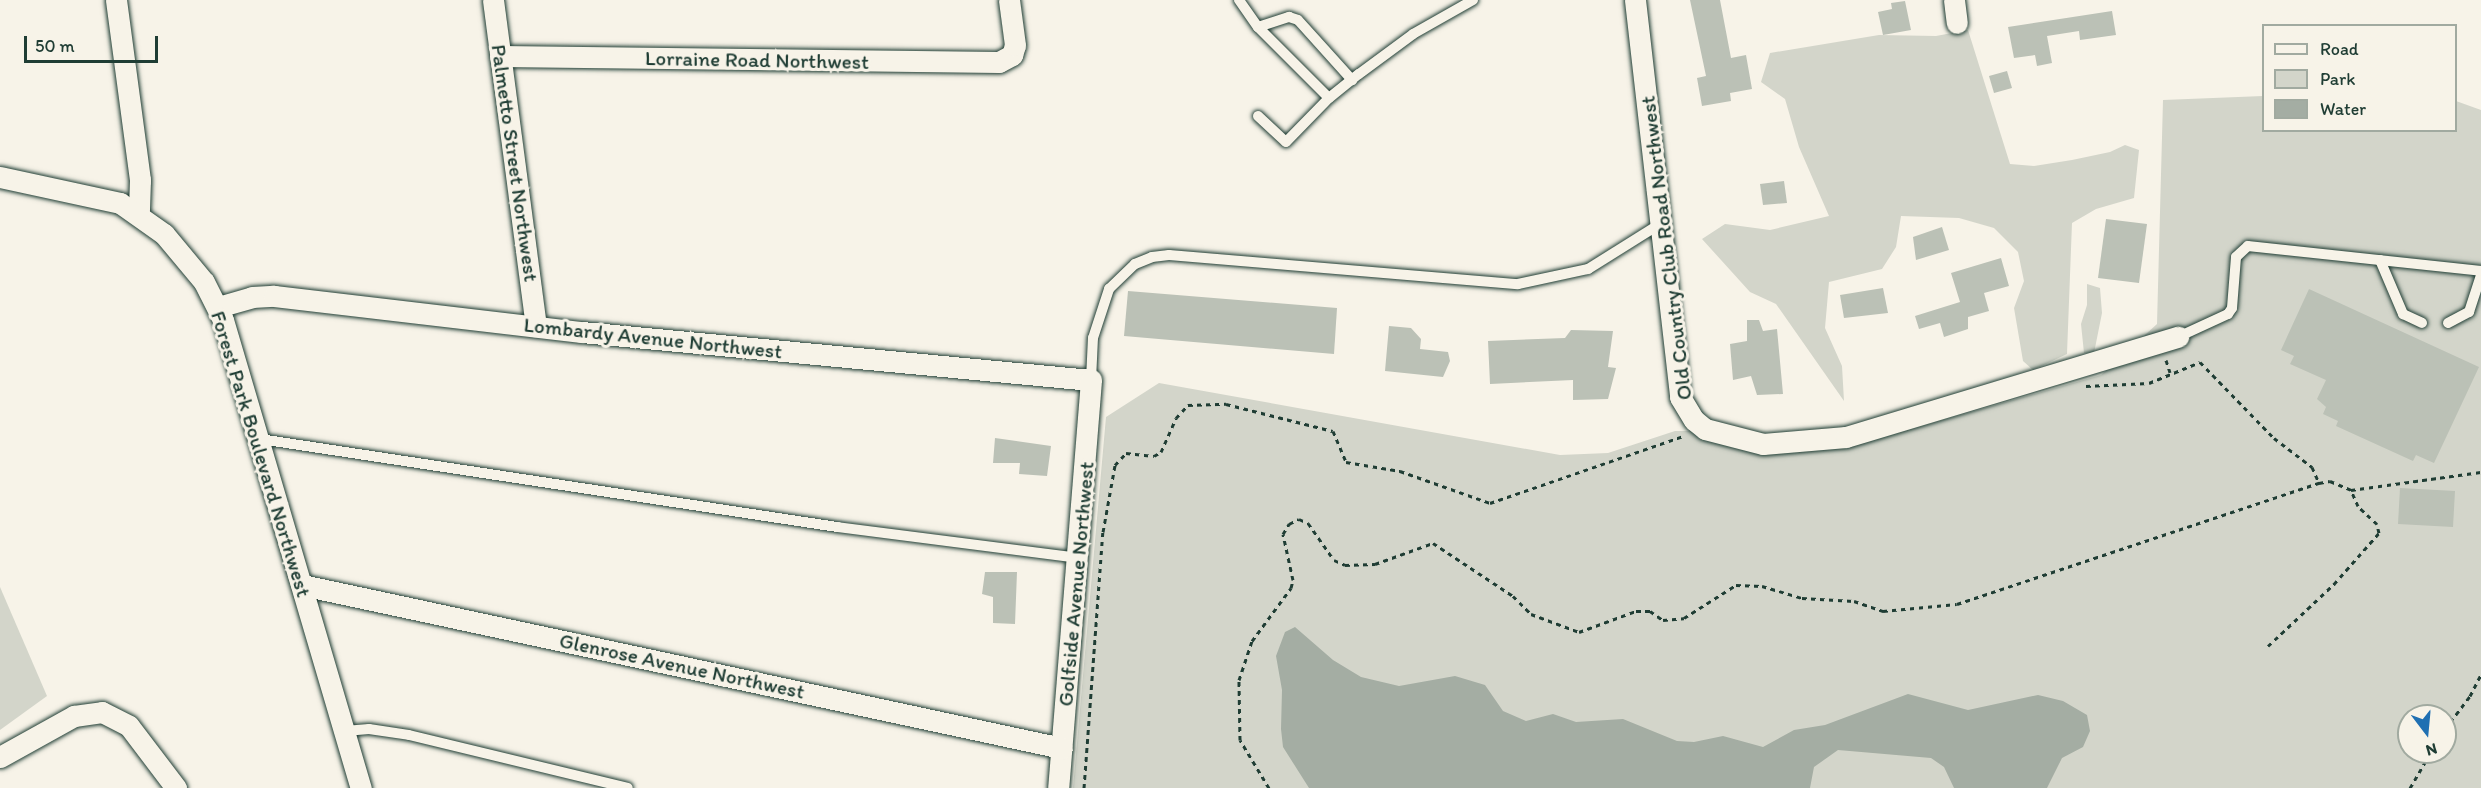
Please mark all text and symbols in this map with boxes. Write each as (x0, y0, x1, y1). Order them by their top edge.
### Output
scale bar (27, 24, 160, 62)
legend (2262, 24, 2457, 132)
text: 50 m (35, 35, 75, 57)
text: Road (2320, 38, 2359, 60)
street label: Palmetto Street Northwest (486, 43, 544, 283)
street label: Lorraine Road Northwest (645, 45, 869, 75)
text: Park (2320, 68, 2355, 90)
street label: Old Country Club Road Northwest (1635, 95, 1697, 401)
text: Water (2320, 98, 2366, 120)
street label: Forest Park Boulevard Northwest (205, 308, 317, 600)
street label: Lombardy Avenue Northwest (523, 312, 783, 364)
street label: Golfside Avenue Northwest (1053, 461, 1099, 707)
street label: Glenrose Avenue Northwest (558, 628, 806, 704)
north arrow (2397, 704, 2457, 764)
text: N (2424, 739, 2439, 760)

